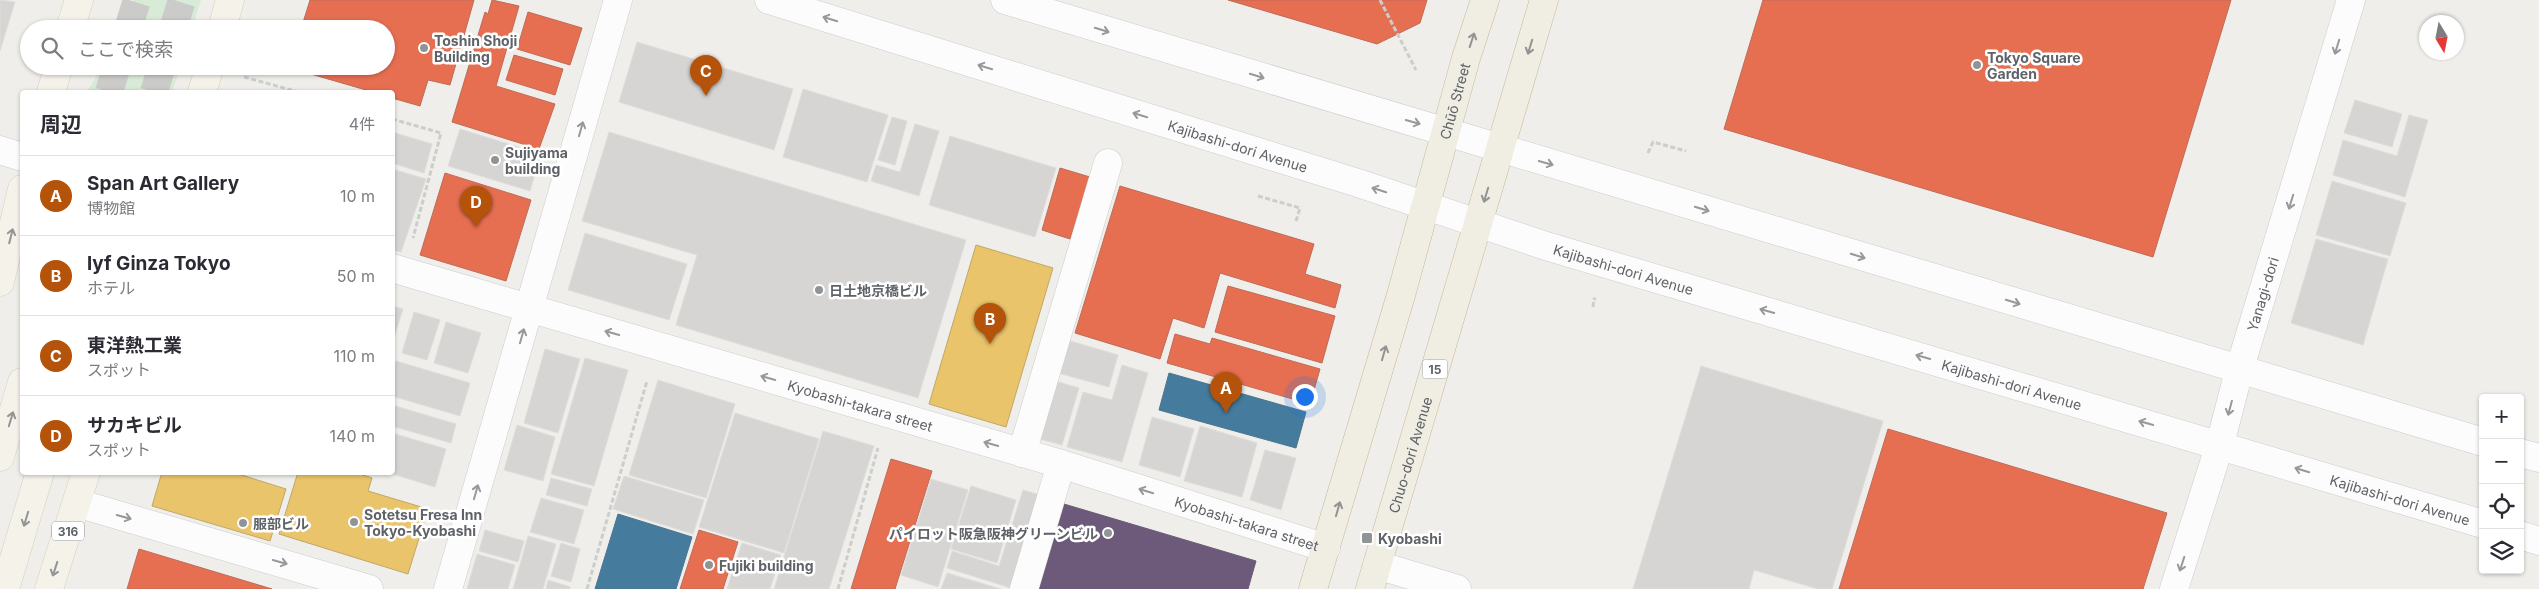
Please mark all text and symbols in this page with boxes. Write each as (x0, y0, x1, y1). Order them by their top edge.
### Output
one-way arrow (823, 14, 838, 23)
north arrow (2419, 15, 2464, 60)
search box (20, 20, 395, 75)
one-way arrow (1093, 25, 1109, 35)
place label: Toshin Shoji Building (434, 32, 517, 65)
one-way arrow (1468, 33, 1477, 49)
icon: search (38, 34, 66, 62)
text: ここで検索 (78, 38, 173, 61)
one-way arrow (1525, 38, 1535, 54)
one-way arrow (2332, 38, 2342, 54)
marker: Toshin Shoji Building (418, 42, 430, 54)
place label: Tokyo Square Garden (1987, 49, 2081, 82)
pin: C (690, 55, 722, 96)
marker: Tokyo Square Garden (1971, 59, 1983, 71)
street label: Chūō Street (1436, 60, 1473, 141)
one-way arrow (978, 62, 994, 72)
one-way arrow (1249, 72, 1265, 82)
one-way arrow (1133, 110, 1149, 120)
text: 周辺 (40, 112, 82, 137)
text: 4件 (349, 114, 375, 134)
street label: Kajibashi-dori Avenue (1166, 116, 1310, 175)
one-way arrow (1405, 118, 1421, 128)
one-way arrow (577, 122, 586, 138)
place label: Sujiyama building (505, 144, 568, 177)
marker: Sujiyama building (489, 154, 501, 166)
one-way arrow (1538, 158, 1554, 168)
text: Span Art Gallery (87, 172, 239, 195)
one-way arrow (1371, 184, 1387, 194)
text: A (50, 186, 62, 206)
text: 10 m (340, 186, 375, 206)
pin: D (460, 186, 492, 227)
one-way arrow (1480, 187, 1490, 203)
one-way arrow (2285, 194, 2295, 210)
text: 博物館 (87, 198, 135, 218)
one-way arrow (1694, 205, 1710, 215)
one-way arrow (7, 228, 16, 244)
street label: Kajibashi-dori Avenue (1552, 240, 1696, 298)
one-way arrow (1849, 251, 1865, 261)
text: lyf Ginza Tokyo (87, 252, 231, 275)
street label: Yanagi-dori (2243, 255, 2281, 333)
text: B (51, 266, 61, 286)
text: 50 m (337, 266, 375, 286)
text: ホテル (87, 278, 135, 298)
place label: 日土地京橋ビル (829, 282, 927, 299)
marker: 日土地京橋ビル (813, 284, 825, 296)
one-way arrow (2005, 298, 2021, 308)
pin: B (974, 303, 1006, 344)
one-way arrow (1760, 306, 1776, 316)
one-way arrow (517, 328, 527, 344)
one-way arrow (604, 328, 620, 337)
text: 東洋熱工業 (87, 334, 182, 357)
one-way arrow (1379, 345, 1389, 361)
text: C (50, 346, 62, 366)
text: 110 m (333, 346, 375, 366)
one-way arrow (1916, 352, 1932, 362)
street label: Kajibashi-dori Avenue (1940, 355, 2084, 413)
road number: 15 (1422, 359, 1448, 378)
text: スポット (87, 360, 151, 380)
pin: A (1210, 372, 1242, 413)
one-way arrow (760, 373, 776, 383)
street label: Kyobashi-takara street (786, 376, 935, 435)
your location (1292, 384, 1318, 410)
street label: Chuo-dori Avenue (1384, 394, 1435, 515)
map controls (2479, 394, 2524, 574)
button: + (2479, 394, 2524, 439)
one-way arrow (2224, 400, 2234, 416)
one-way arrow (7, 412, 17, 428)
text: サカキビル (87, 414, 182, 437)
one-way arrow (2139, 417, 2155, 427)
text: D (50, 426, 62, 446)
text: 140 m (330, 426, 375, 446)
one-way arrow (983, 438, 999, 448)
button: − (2479, 439, 2524, 484)
text: スポット (87, 440, 151, 460)
one-way arrow (2294, 464, 2310, 474)
street label: Kajibashi-dori Avenue (2328, 471, 2472, 528)
one-way arrow (472, 484, 482, 500)
button: locate (2479, 484, 2524, 529)
one-way arrow (1139, 486, 1154, 495)
street label: Kyobashi-takara street (1173, 492, 1321, 554)
one-way arrow (1333, 501, 1343, 517)
place label: Sotetsu Fresa Inn Tokyo-Kyobashi (364, 506, 482, 539)
one-way arrow (20, 511, 30, 527)
one-way arrow (115, 512, 131, 522)
place label: 服部ビル (253, 515, 309, 532)
marker: Sotetsu Fresa Inn Tokyo-Kyobashi (348, 516, 360, 528)
marker: 服部ビル (237, 517, 249, 529)
road number: 316 (52, 522, 84, 540)
place label: パイロット阪急阪神グリーンビル (889, 525, 1098, 542)
marker: パイロット阪急阪神グリーンビル (1102, 527, 1114, 539)
button: layers (2479, 529, 2524, 574)
place label: Kyobashi (1378, 530, 1442, 547)
marker: Kyobashi (1360, 531, 1374, 545)
one-way arrow (2177, 555, 2186, 571)
place label: Fujiki building (719, 557, 814, 574)
one-way arrow (271, 558, 287, 568)
marker: Fujiki building (703, 559, 715, 571)
one-way arrow (50, 561, 60, 577)

